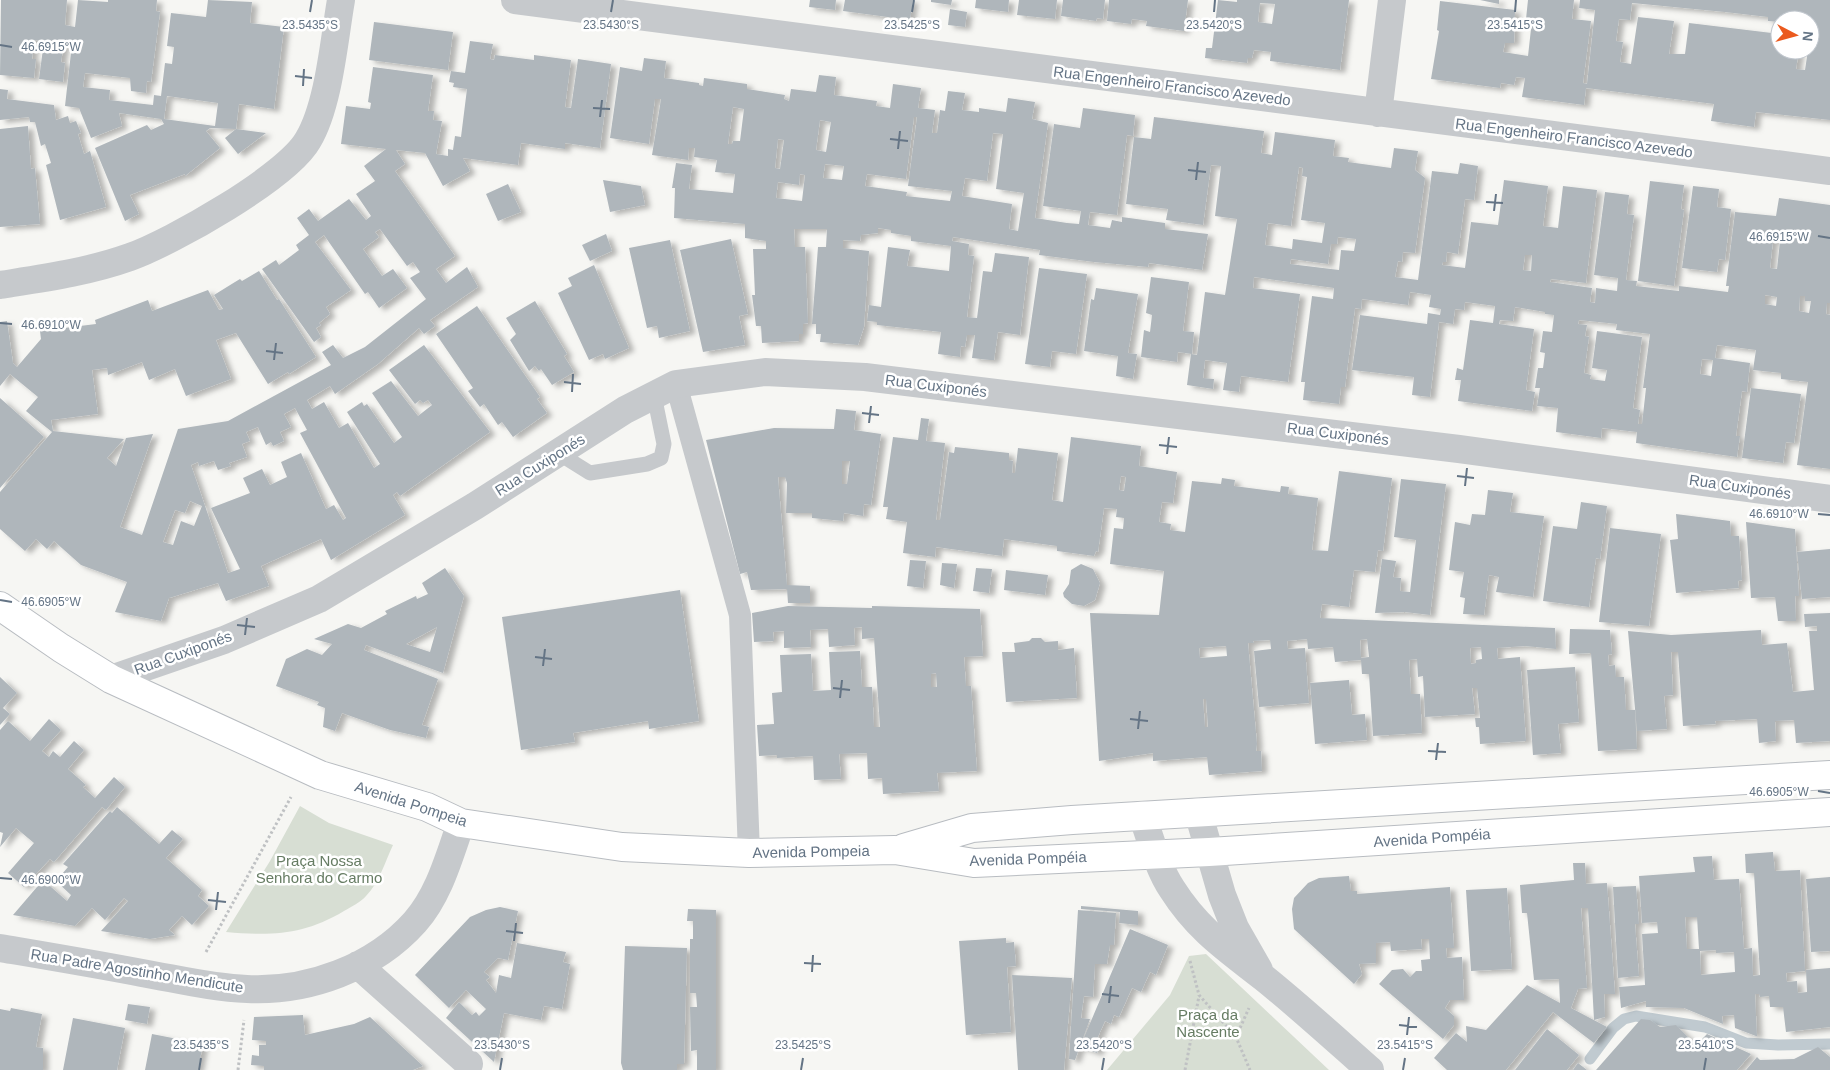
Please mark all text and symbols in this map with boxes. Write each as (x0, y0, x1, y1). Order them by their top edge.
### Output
north arrow (1770, 10, 1820, 60)
text: 23.5435°S (282, 18, 338, 32)
text: 23.5430°S (583, 18, 639, 32)
text: 23.5425°S (884, 18, 940, 32)
text: 23.5420°S (1186, 18, 1242, 32)
text: 23.5415°S (1487, 18, 1543, 32)
text: N (1799, 30, 1816, 42)
text: 46.6915°W (21, 40, 81, 54)
street label: Rua Engenheiro Francisco Azevedo (1052, 62, 1292, 109)
street label: Rua Engenheiro Francisco Azevedo (1454, 114, 1694, 161)
text: 46.6915°W (1749, 230, 1809, 244)
text: 46.6910°W (21, 318, 81, 332)
street label: Rua Cuxiponés (884, 371, 988, 400)
street label: Rua Cuxiponés (1286, 419, 1390, 448)
street label: Rua Cuxiponés (492, 430, 588, 499)
street label: Rua Cuxiponés (1688, 471, 1792, 502)
text: 46.6910°W (1749, 507, 1809, 521)
text: 46.6905°W (21, 595, 81, 609)
street label: Rua Cuxiponés (132, 627, 234, 678)
street label: Avenida Pompeia (353, 777, 470, 830)
text: 46.6905°W (1749, 785, 1809, 799)
street label: Avenida Pompéia (1373, 825, 1492, 850)
street label: Avenida Pompeia (752, 842, 870, 861)
street label: Avenida Pompéia (969, 848, 1088, 869)
park label: Praça Nossa Senhora do Carmo (256, 852, 382, 886)
text: 46.6900°W (21, 873, 81, 887)
street label: Rua Padre Agostinho Mendicute (29, 945, 245, 996)
park label: Praça da Nascente (1176, 1006, 1240, 1040)
text: 23.5435°S (173, 1038, 229, 1052)
text: 23.5430°S (474, 1038, 530, 1052)
text: 23.5425°S (775, 1038, 831, 1052)
text: 23.5420°S (1076, 1038, 1132, 1052)
text: 23.5415°S (1377, 1038, 1433, 1052)
text: 23.5410°S (1678, 1038, 1734, 1052)

